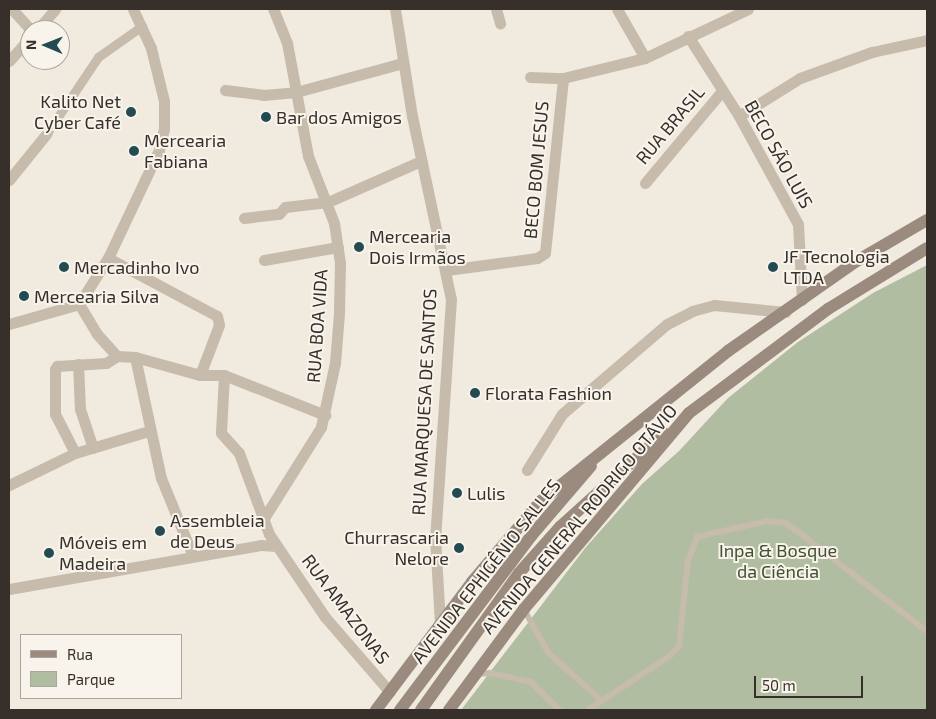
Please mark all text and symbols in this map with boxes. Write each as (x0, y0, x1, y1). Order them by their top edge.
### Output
north arrow (20, 20, 70, 70)
text: N (22, 40, 39, 50)
street label: RUA BRASIL (631, 81, 709, 169)
place label: Kalito Net Cyber Café (34, 91, 121, 134)
street label: BECO SÃO LUIS (740, 96, 818, 212)
street label: BECO BOM JESUS (519, 100, 553, 240)
marker: Kalito Net Cyber Café (125, 106, 137, 118)
place label: Bar dos Amigos (276, 106, 403, 128)
marker: Bar dos Amigos (260, 111, 272, 123)
place label: Mercearia Fabiana (144, 130, 226, 172)
marker: Mercearia Fabiana (128, 145, 140, 157)
place label: Mercearia Dois Irmãos (369, 226, 466, 268)
marker: Mercearia Dois Irmãos (353, 241, 365, 253)
place label: JF Tecnologia LTDA (783, 246, 890, 288)
place label: Mercadinho Ivo (74, 256, 199, 278)
marker: Mercadinho Ivo (58, 261, 70, 273)
marker: JF Tecnologia LTDA (767, 261, 779, 273)
street label: RUA BOA VIDA (302, 268, 332, 384)
place label: Mercearia Silva (34, 285, 159, 307)
street label: RUA MARQUESA DE SANTOS (407, 288, 441, 516)
marker: Mercearia Silva (18, 290, 30, 302)
place label: Florata Fashion (485, 382, 612, 404)
marker: Florata Fashion (469, 387, 481, 399)
street label: AVENIDA GENERAL RODRIGO OTÁVIO (476, 400, 682, 638)
street label: AVENIDA EPHIGÊNIO SALLES (407, 474, 565, 668)
place label: Lulis (467, 482, 505, 504)
marker: Lulis (451, 487, 463, 499)
place label: Assembleia de Deus (170, 510, 265, 552)
marker: Assembleia de Deus (154, 525, 166, 537)
place label: Churrascaria Nelore (344, 527, 449, 570)
place label: Móveis em Madeira (59, 532, 147, 574)
park label: Inpa & Bosque da Ciência (719, 540, 837, 582)
marker: Churrascaria Nelore (453, 542, 465, 554)
marker: Móveis em Madeira (43, 547, 55, 559)
street label: RUA AMAZONAS (297, 550, 395, 668)
legend (20, 634, 182, 699)
text: Rua (67, 645, 93, 663)
scale bar (756, 666, 865, 698)
text: Parque (67, 670, 115, 688)
text: 50 m (762, 676, 796, 694)

